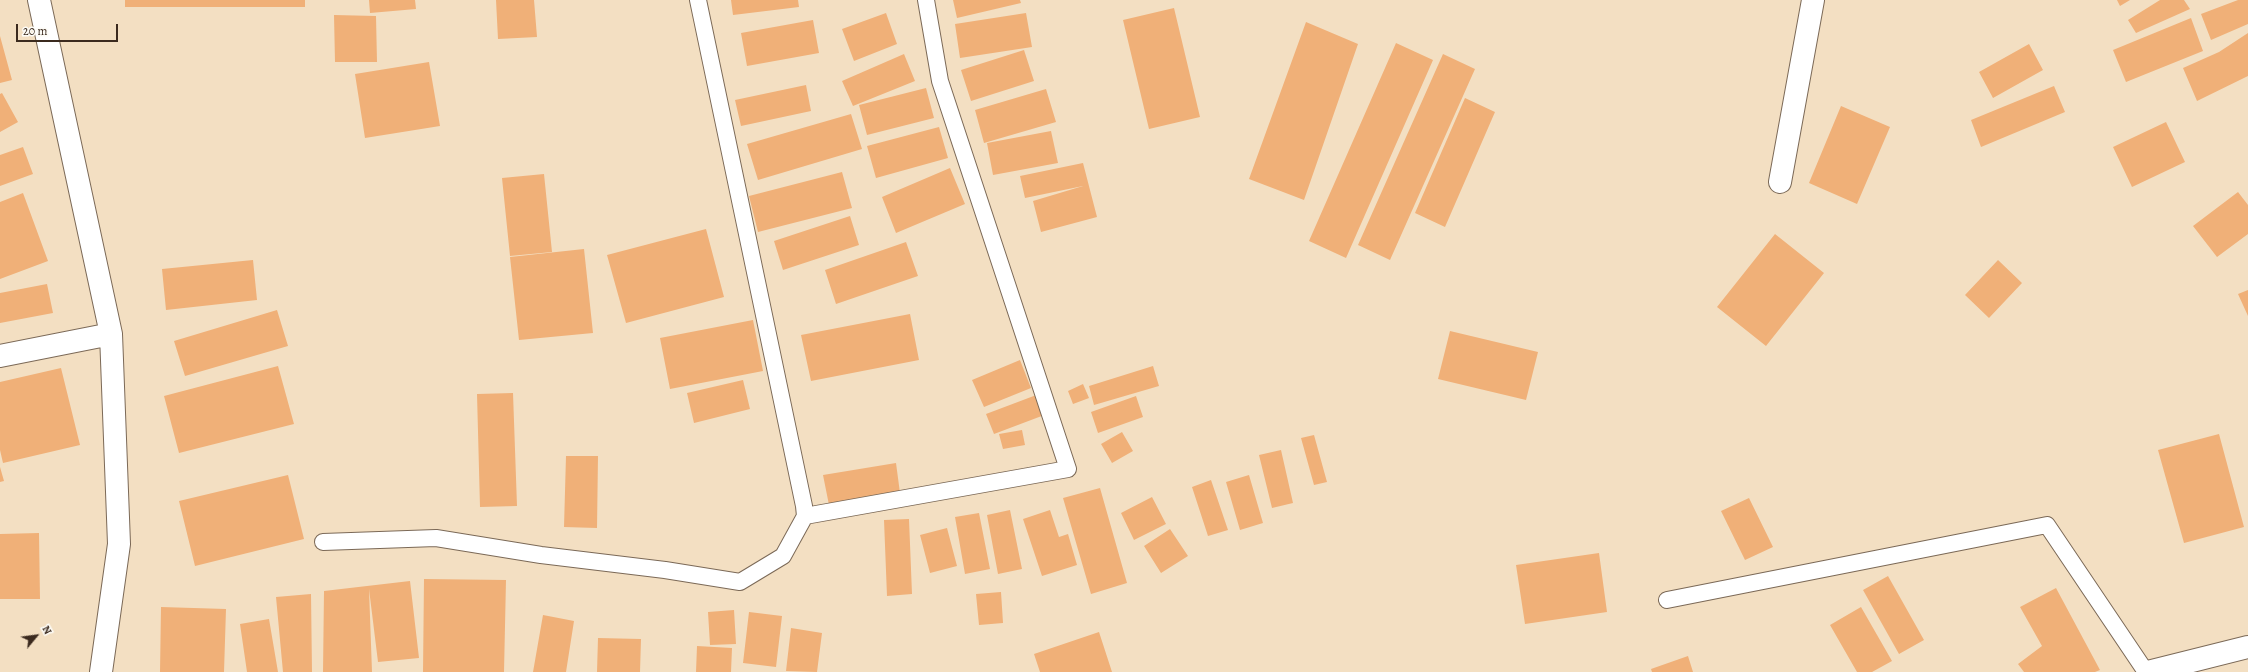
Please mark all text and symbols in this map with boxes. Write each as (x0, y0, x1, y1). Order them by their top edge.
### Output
scale bar (18, 16, 120, 42)
text: 20 m (23, 23, 47, 39)
north arrow (16, 616, 56, 656)
text: N (38, 623, 55, 637)

